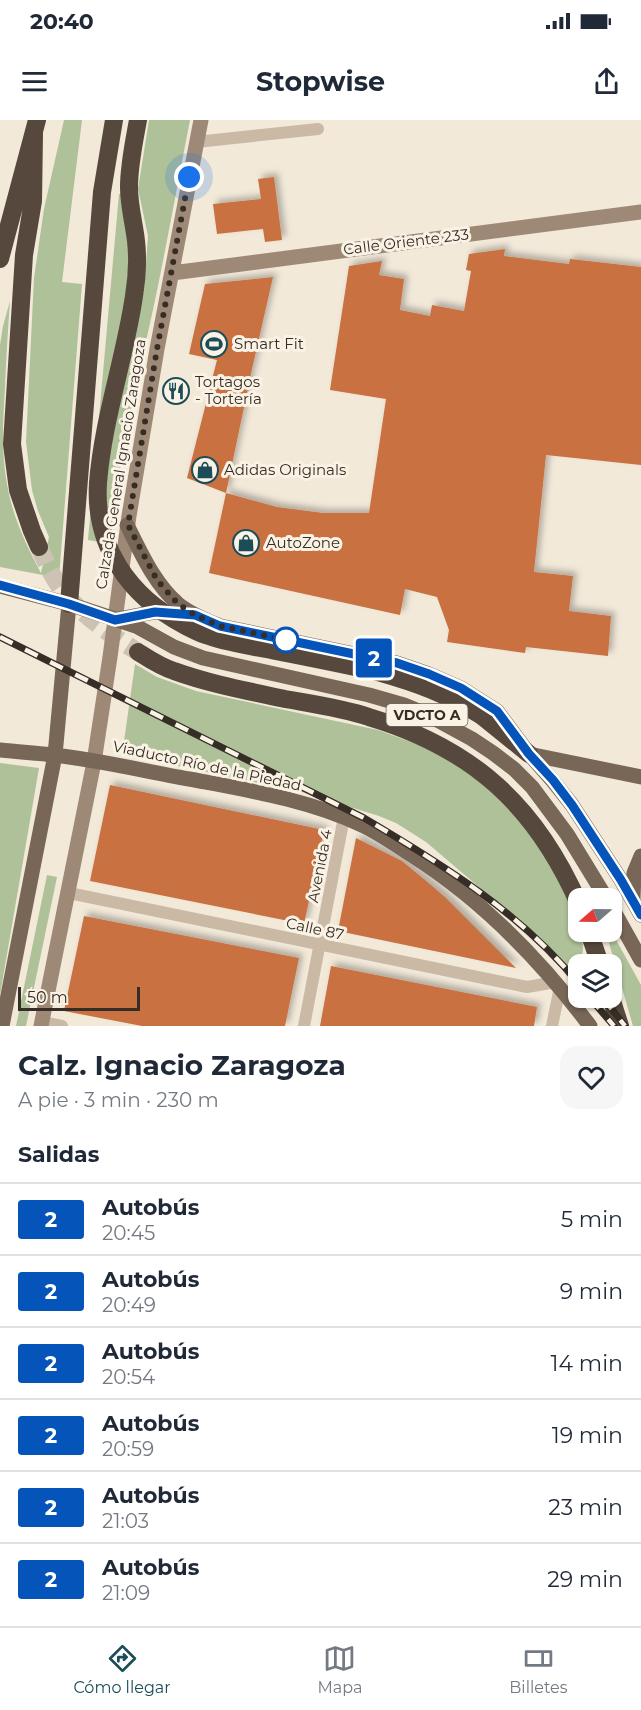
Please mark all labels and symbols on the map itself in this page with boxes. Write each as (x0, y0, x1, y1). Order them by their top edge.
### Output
your location (174, 162, 204, 192)
street label: Calle Oriente 233 (342, 224, 470, 259)
sports icon: Smart Fit (199, 329, 229, 359)
place label: Smart Fit (234, 334, 304, 353)
street label: Calzada General Ignacio Zaragoza (91, 337, 150, 591)
place label: Tortagos - Tortería (195, 372, 262, 408)
restaurant icon: Tortagos - Tortería (161, 376, 191, 406)
shop icon: Adidas Originals (190, 455, 220, 485)
place label: Adidas Originals (224, 460, 346, 479)
shop icon: AutoZone (231, 528, 261, 558)
place label: AutoZone (266, 533, 340, 552)
unlabelled marker (273, 627, 299, 653)
line badge: 2 (354, 638, 394, 678)
road number: VDCTO A (386, 704, 468, 726)
street label: Viaducto Río de la Piedad (111, 736, 303, 795)
street label: Avenida 4 (303, 828, 336, 904)
north arrow (568, 888, 622, 942)
street label: Calle 87 (284, 913, 346, 944)
scale bar (18, 984, 140, 1012)

